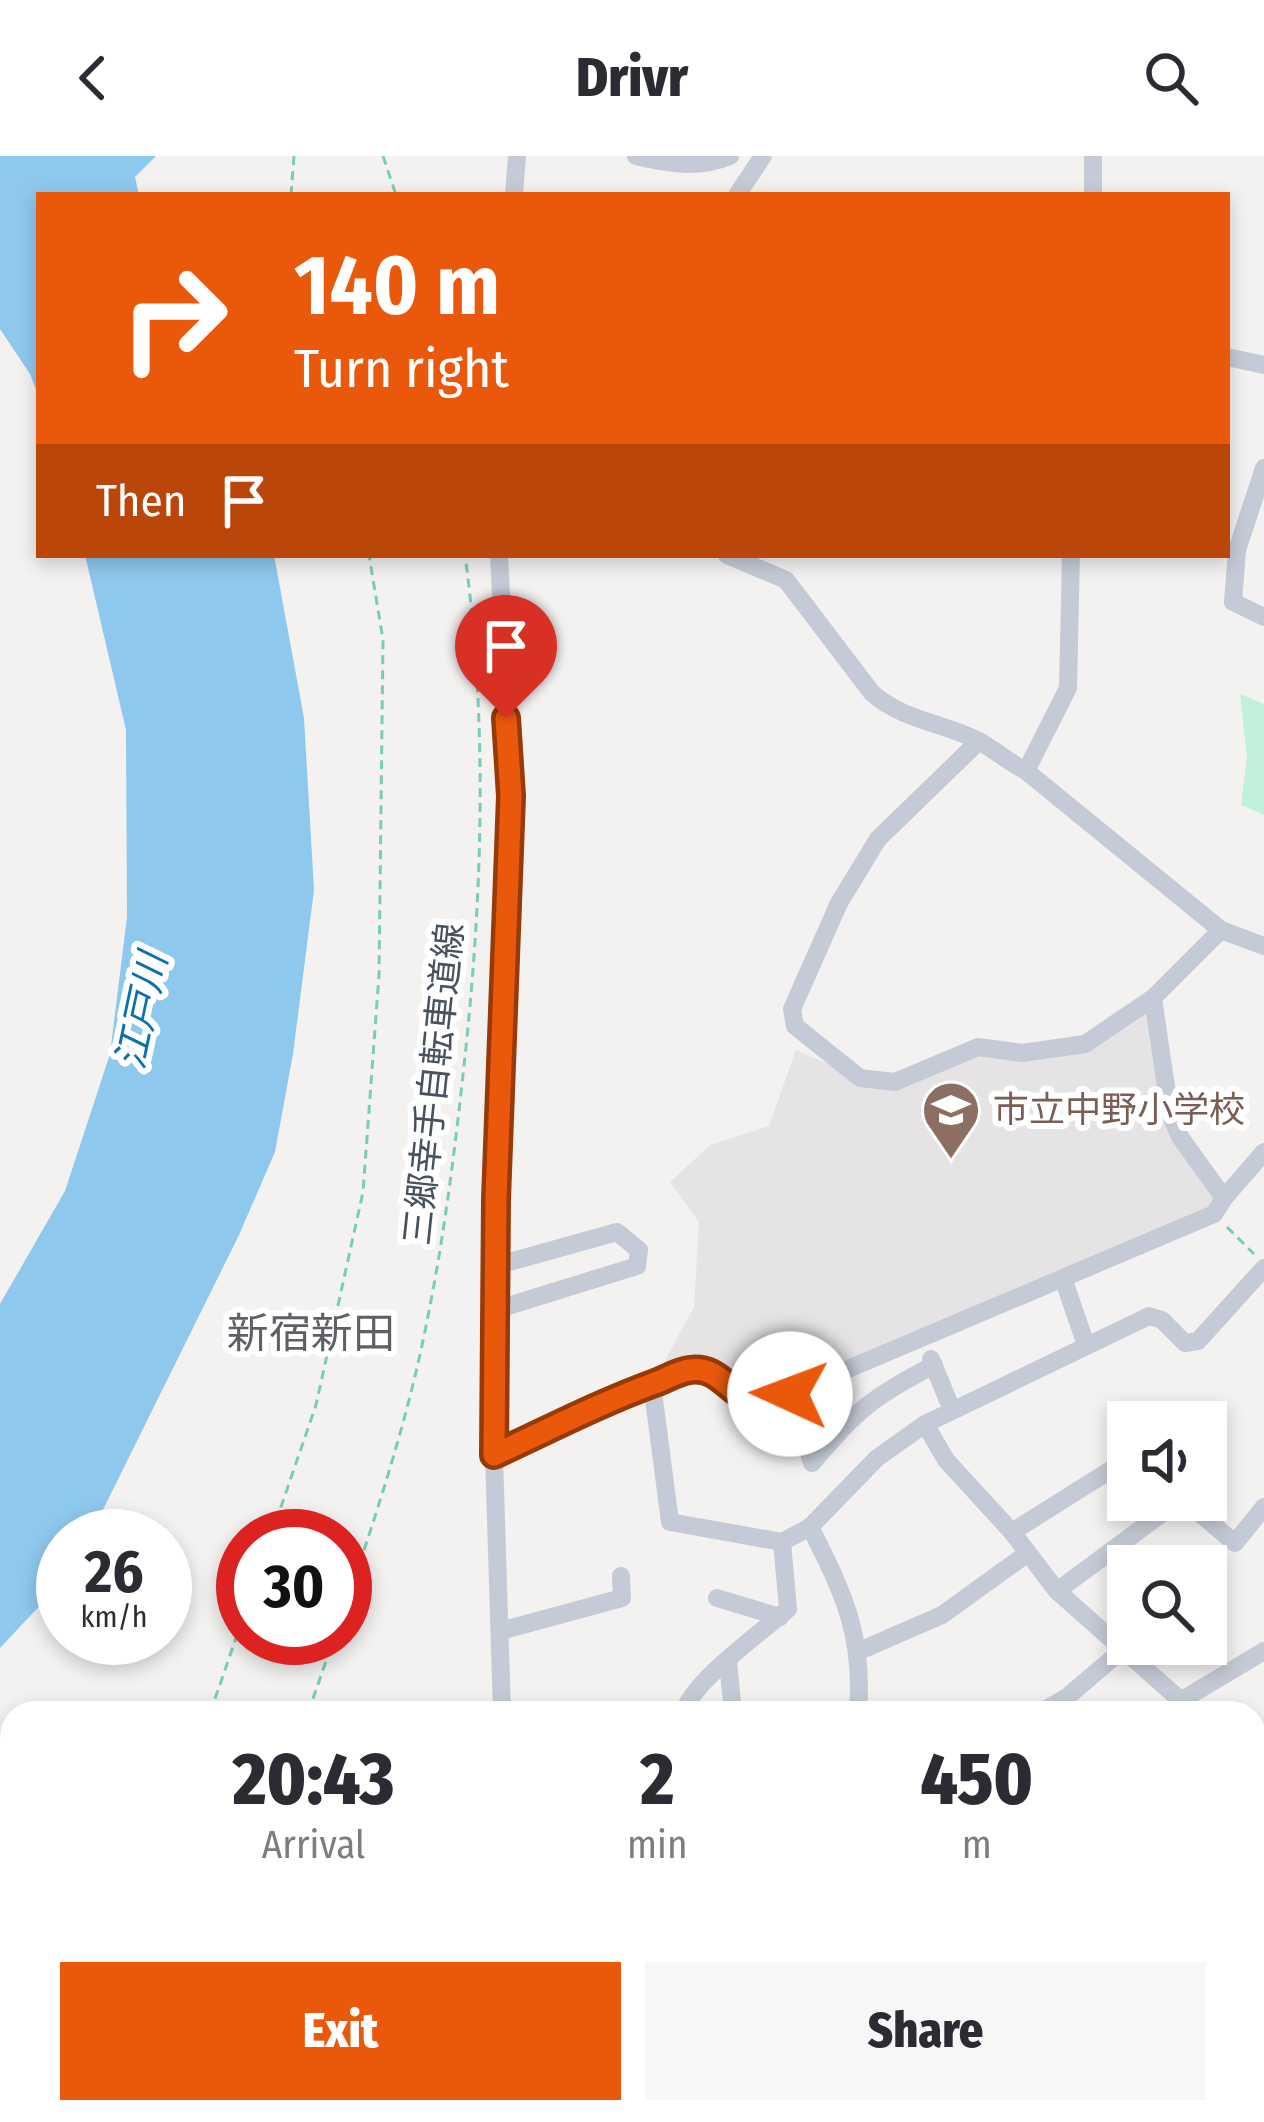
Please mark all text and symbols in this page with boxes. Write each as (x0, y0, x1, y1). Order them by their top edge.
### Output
icon: back (60, 45, 126, 111)
icon: search (1138, 45, 1204, 111)
text: Drivr (576, 46, 688, 110)
text: 140 m (294, 235, 500, 336)
icon: right (96, 240, 252, 396)
text: Turn right (294, 337, 509, 401)
icon: arrive (211, 468, 277, 534)
text: Then (96, 474, 187, 528)
pin (455, 595, 557, 718)
icon: arrive (473, 613, 539, 679)
street label: 三郷幸手自転車道線 (395, 921, 473, 1247)
water label: 江戸川 (107, 945, 177, 1073)
school or university icon: 市立中野小学校 (920, 1079, 982, 1161)
place label: 市立中野小学校 (993, 1088, 1245, 1132)
district label: 新宿新田 (227, 1309, 395, 1359)
position arrow (727, 1331, 853, 1457)
map controls (1107, 1401, 1227, 1665)
button: sound (1107, 1401, 1227, 1521)
speed limit sign: 30 (216, 1509, 372, 1665)
text: 26 (84, 1536, 144, 1608)
button: search (1107, 1545, 1227, 1665)
text: km/h (81, 1599, 147, 1635)
text: 20:43 (233, 1737, 394, 1823)
text: 2 (640, 1737, 674, 1823)
text: 450 (920, 1737, 1033, 1823)
text: Arrival (262, 1822, 365, 1868)
text: min (627, 1822, 687, 1868)
text: m (962, 1822, 992, 1868)
button: Exit (60, 1962, 621, 2100)
button: Share (645, 1962, 1206, 2100)

